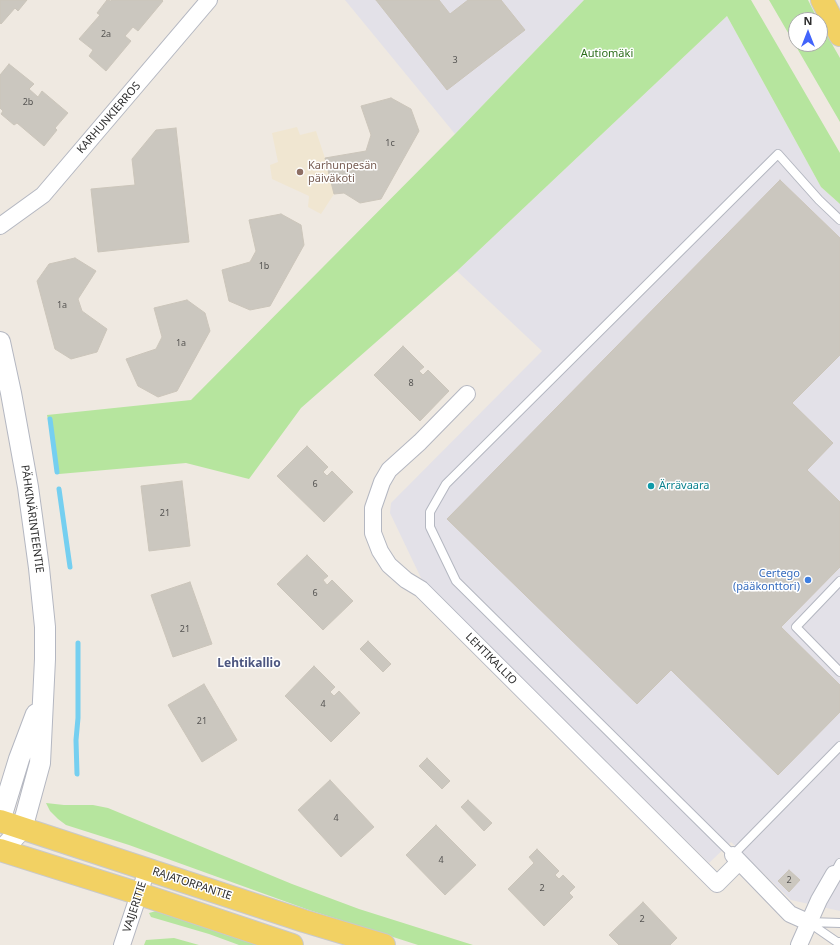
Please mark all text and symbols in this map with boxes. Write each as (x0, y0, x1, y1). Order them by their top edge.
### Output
north arrow (788, 12, 828, 52)
text: N (804, 13, 812, 28)
house number: 2a (101, 29, 111, 39)
park label: Autiomäki (581, 47, 633, 61)
house number: 3 (452, 55, 458, 65)
street label: KARHUNKIERROS (74, 80, 144, 156)
house number: 2b (23, 97, 33, 107)
house number: 1c (385, 138, 395, 148)
place label: Karhunpesän päiväkoti (308, 159, 377, 185)
marker: Karhunpesän päiväkoti (295, 167, 305, 177)
house number: 1b (259, 261, 269, 271)
house number: 1a (57, 300, 67, 310)
house number: 1a (176, 338, 186, 348)
house number: 8 (408, 378, 414, 388)
street label: PÄHKINÄRINTEENTIE (18, 464, 46, 574)
house number: 6 (312, 479, 318, 489)
place label: Ärrävaara (659, 479, 709, 493)
marker: Ärrävaara (646, 481, 656, 491)
house number: 21 (160, 508, 170, 518)
place label: Certego (pääkonttori) (733, 567, 800, 593)
marker: Certego (pääkonttori) (803, 575, 813, 585)
house number: 6 (312, 588, 318, 598)
house number: 21 (180, 624, 190, 634)
street label: LEHTIKALLIO (462, 630, 520, 688)
district label: Lehtikallio (217, 657, 281, 671)
house number: 4 (320, 699, 326, 709)
house number: 21 (197, 716, 207, 726)
house number: 4 (333, 813, 339, 823)
house number: 4 (438, 855, 444, 865)
street label: RAJATORPANTIE (151, 865, 233, 903)
house number: 2 (786, 875, 792, 885)
street label: VAIJERITIE (121, 880, 149, 934)
house number: 2 (539, 883, 545, 893)
house number: 2 (639, 914, 645, 924)

